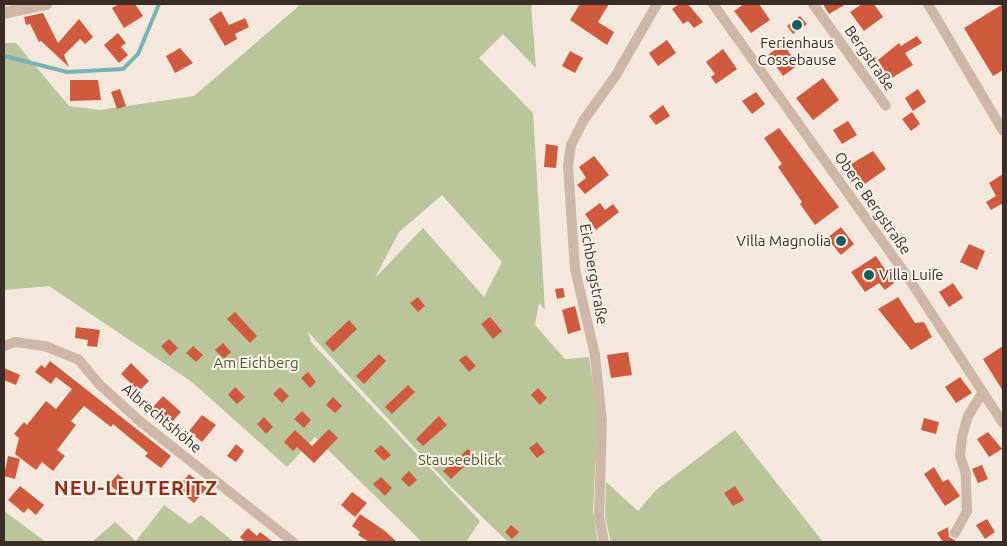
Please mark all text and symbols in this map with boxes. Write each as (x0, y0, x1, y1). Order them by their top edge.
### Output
marker: Ferienhaus Cossebause (791, 19, 803, 31)
street label: Bergstraße (841, 22, 899, 94)
place label: Ferienhaus Cossebause (757, 33, 837, 68)
street label: Obere Bergstraße (831, 148, 915, 258)
street label: Eichbergstraße (576, 222, 612, 326)
place label: Villa Magnolia (736, 232, 831, 250)
marker: Villa Magnolia (835, 235, 847, 247)
place label: Villa Luiſe (879, 266, 944, 284)
marker: Villa Luiſe (863, 269, 875, 281)
park label: Am Eichberg (213, 354, 299, 372)
street label: Albrechtshöhe (118, 379, 206, 457)
park label: Stauseeblick (418, 451, 502, 469)
district label: NEU-LEUTERITZ (52, 475, 220, 499)

